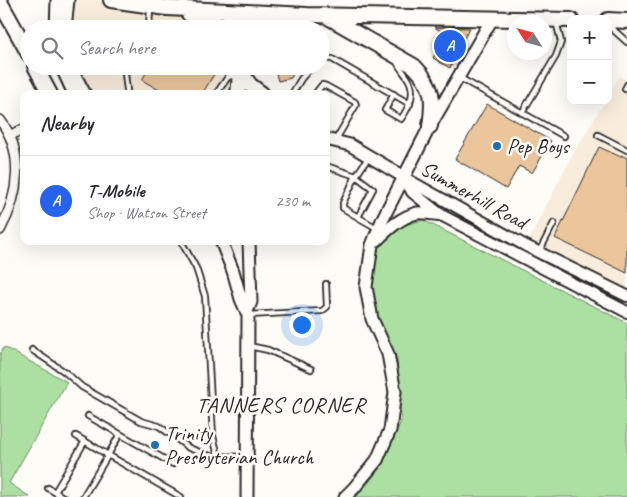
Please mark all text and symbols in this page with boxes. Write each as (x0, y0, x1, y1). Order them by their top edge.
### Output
north arrow (507, 15, 552, 60)
map controls (567, 15, 612, 105)
button: + (567, 15, 612, 60)
search box (20, 20, 330, 75)
pin: A (434, 27, 466, 65)
icon: search (38, 34, 66, 62)
text: Search here (78, 36, 155, 60)
button: − (567, 60, 612, 105)
text: Nearby (40, 110, 93, 136)
place label: Pep Boys (507, 133, 570, 159)
marker: Pep Boys (491, 140, 503, 152)
street label: Summerhill Road (416, 155, 535, 237)
text: T-Mobile (87, 179, 145, 203)
text: A (52, 191, 60, 211)
text: 230 m (276, 191, 310, 211)
text: Shop · Watson Street (87, 203, 206, 223)
your location (289, 312, 315, 338)
district label: TANNERS CORNER (196, 391, 368, 419)
place label: Trinity Presbyterian Church (165, 420, 315, 470)
marker: Trinity Presbyterian Church (149, 439, 161, 451)

